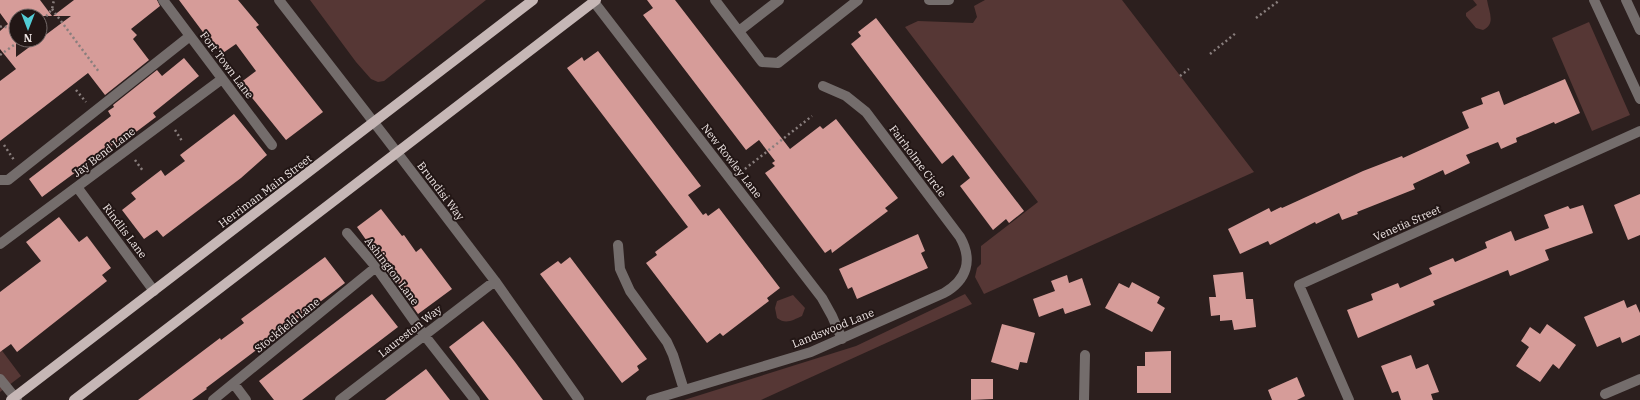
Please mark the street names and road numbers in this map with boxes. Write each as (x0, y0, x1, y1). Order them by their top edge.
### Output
street label: Fort Town Lane (197, 29, 257, 101)
street label: New Rowley Lane (699, 121, 765, 201)
street label: Fairholme Circle (886, 122, 950, 200)
street label: Jay Bend Lane (70, 124, 138, 180)
street label: Herriman Main Street (216, 151, 315, 231)
street label: Brundisi Way (414, 159, 468, 223)
street label: Rindlis Lane (100, 201, 150, 261)
street label: Venetia Street (1371, 202, 1443, 244)
street label: Ashington Lane (362, 234, 422, 308)
street label: Stockfield Lane (252, 294, 322, 355)
street label: Laureston Way (375, 302, 445, 360)
street label: Landswood Lane (790, 305, 876, 351)

